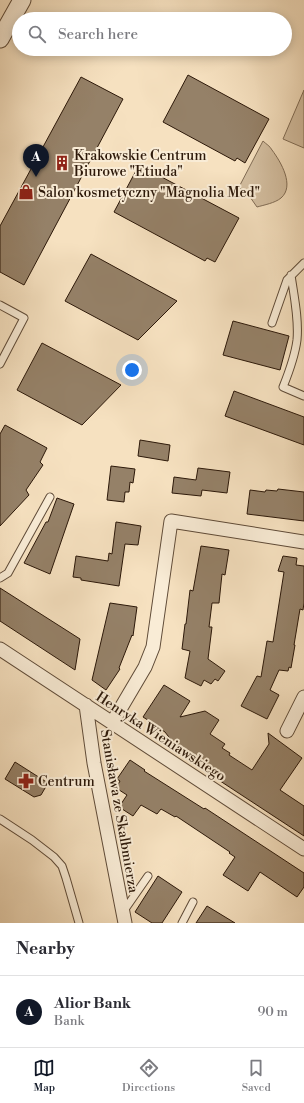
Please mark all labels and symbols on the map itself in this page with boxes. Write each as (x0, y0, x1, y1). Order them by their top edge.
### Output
pin: A (23, 144, 49, 177)
place label: Krakowskie Centrum Biurowe "Etiuda" (73, 147, 207, 181)
building icon: Krakowskie Centrum Biurowe "Etiuda" (53, 154, 71, 172)
shop icon: Salon kosmetyczny "Magnolia Med" (17, 183, 35, 201)
place label: Salon kosmetyczny "Magnolia Med" (38, 184, 260, 202)
your location (122, 360, 142, 380)
street label: Henryka Wieniawskiego (92, 688, 229, 786)
street label: Stanisława ze Skalbmierza (96, 728, 142, 895)
pharmacy icon: Centrum (17, 772, 35, 790)
place label: Centrum (38, 773, 95, 791)

